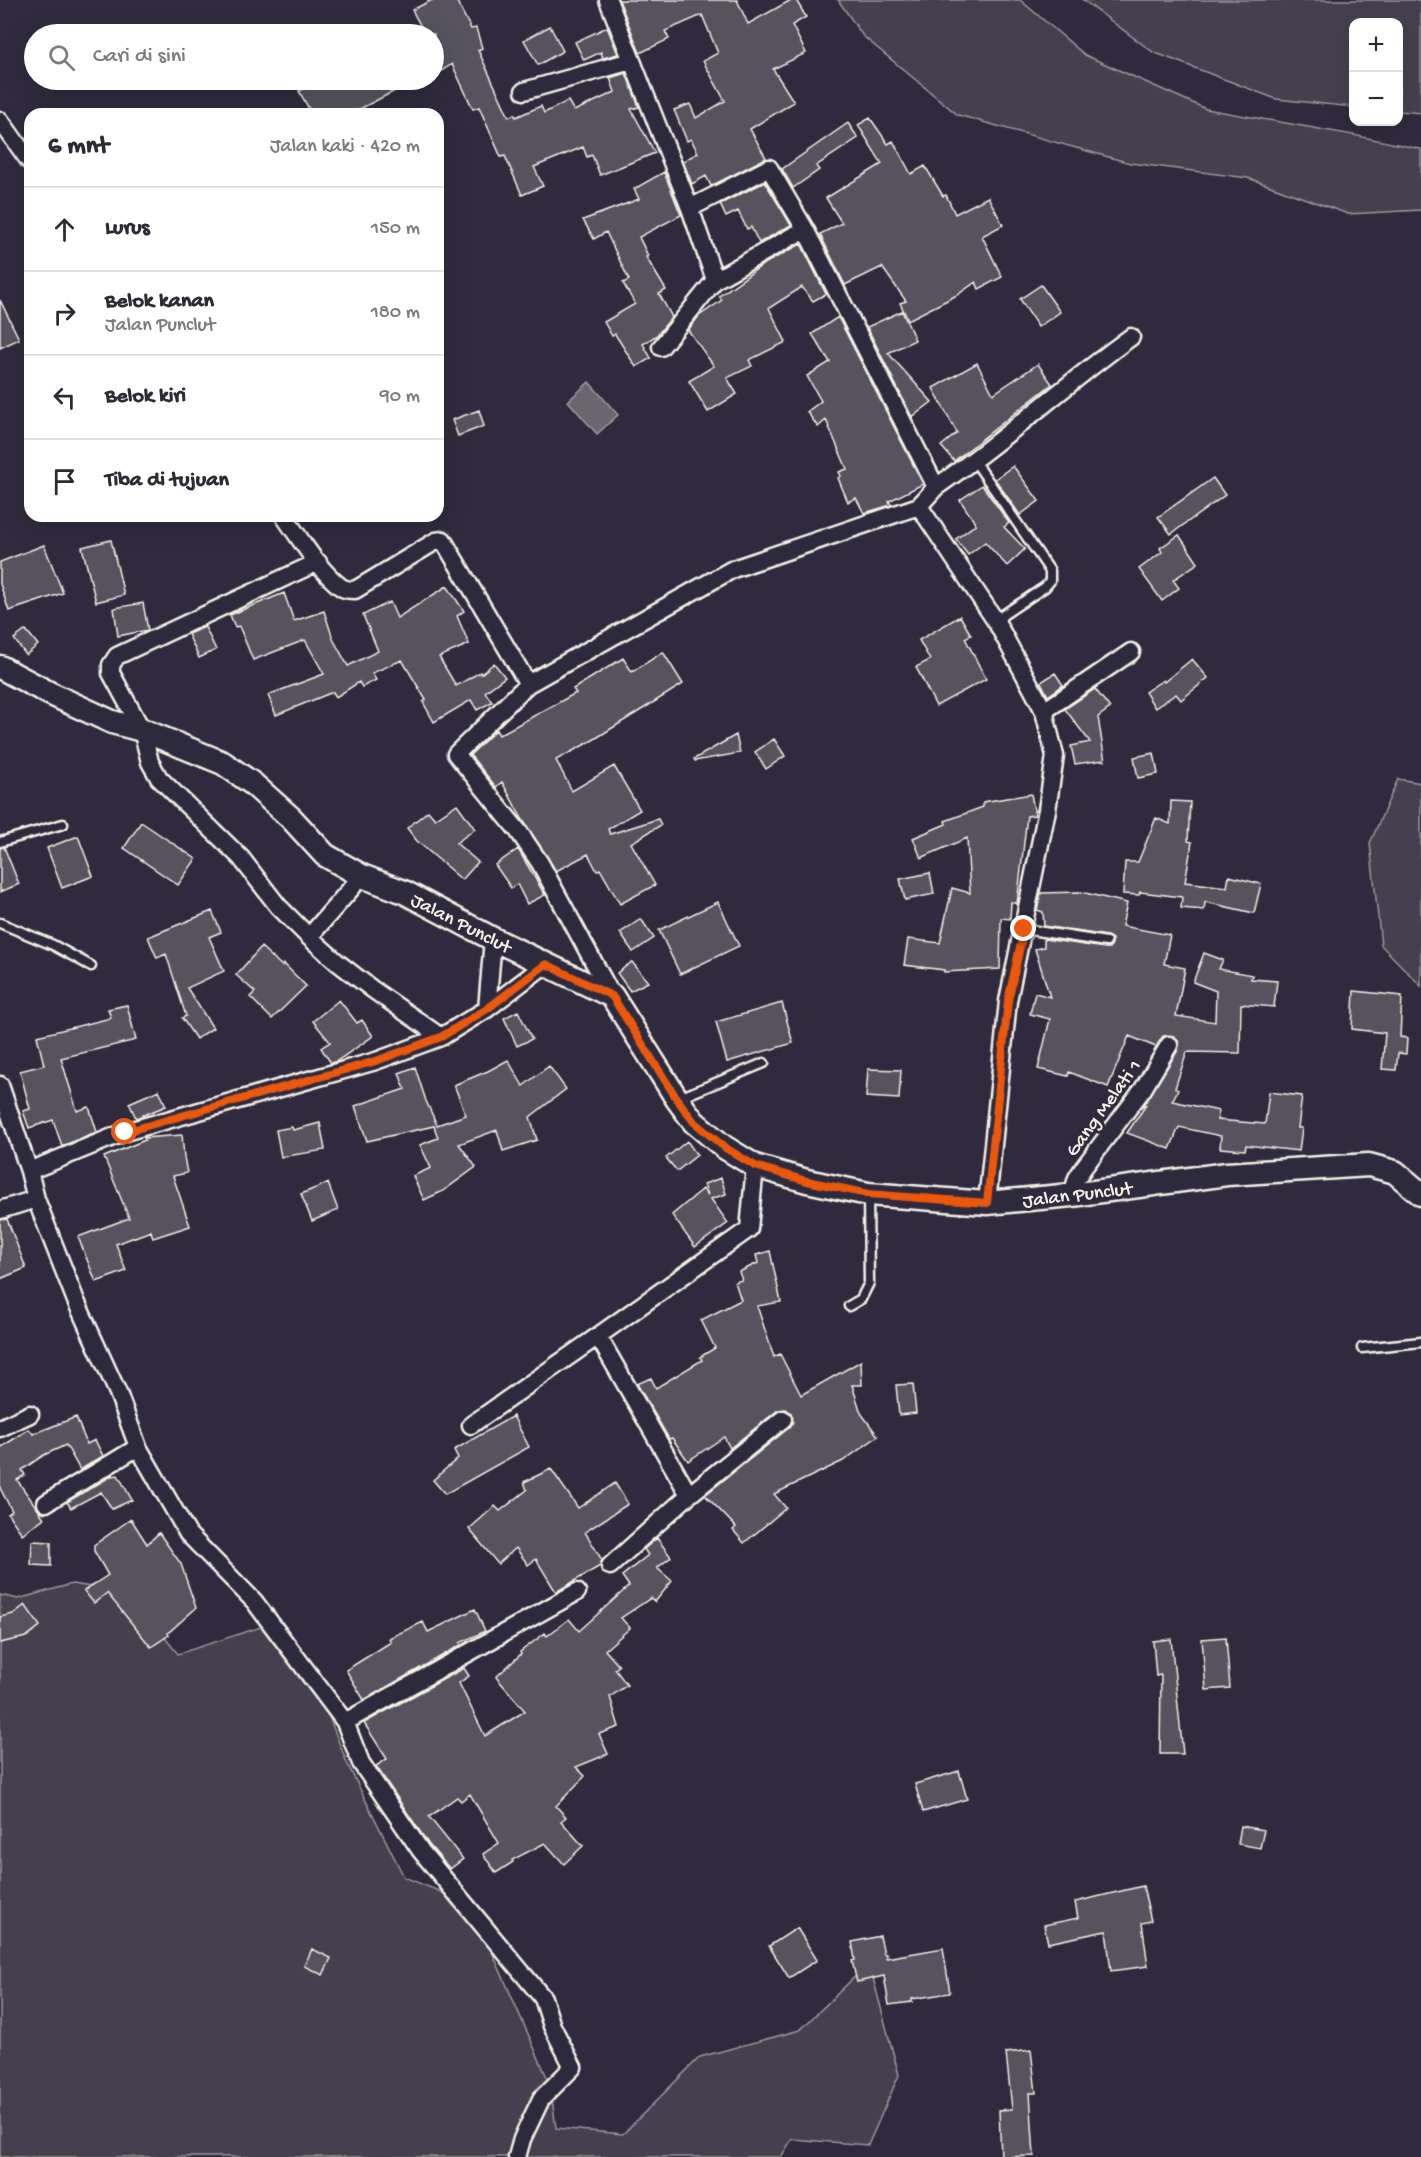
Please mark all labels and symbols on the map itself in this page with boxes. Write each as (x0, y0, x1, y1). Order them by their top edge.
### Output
street label: Jalan Punclut (406, 890, 516, 961)
route end (1010, 915, 1036, 941)
street label: Gang Melati 1 (1062, 1056, 1148, 1162)
route start (111, 1118, 137, 1144)
street label: Jalan Punclut (1021, 1178, 1135, 1215)

